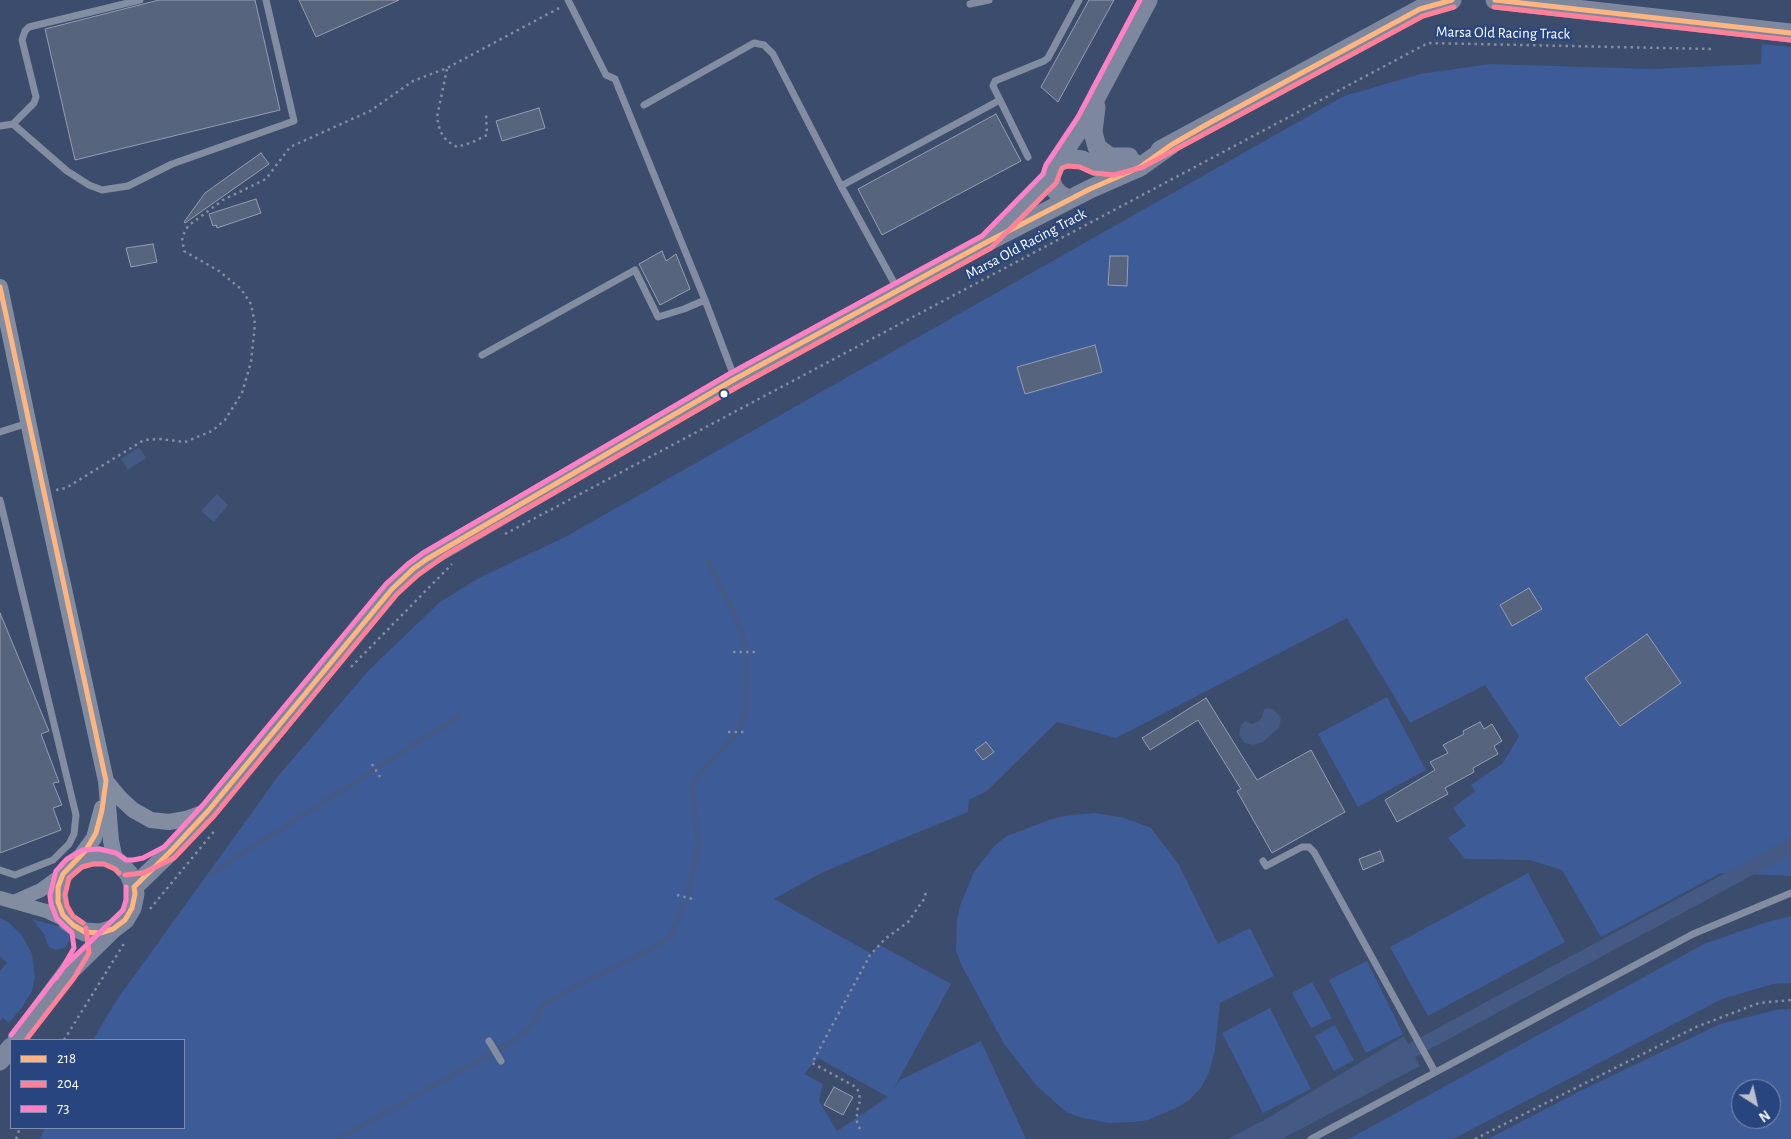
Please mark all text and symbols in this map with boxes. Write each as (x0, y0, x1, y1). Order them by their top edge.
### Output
street label: Marsa Old Racing Track (1436, 23, 1570, 43)
street label: Marsa Old Racing Track (963, 205, 1089, 283)
unlabelled marker (719, 389, 729, 399)
legend (10, 1039, 185, 1129)
text: 218 (57, 1051, 76, 1066)
text: 204 (57, 1076, 79, 1091)
north arrow (1731, 1079, 1781, 1129)
text: 73 (57, 1101, 69, 1116)
text: N (1756, 1107, 1772, 1124)

